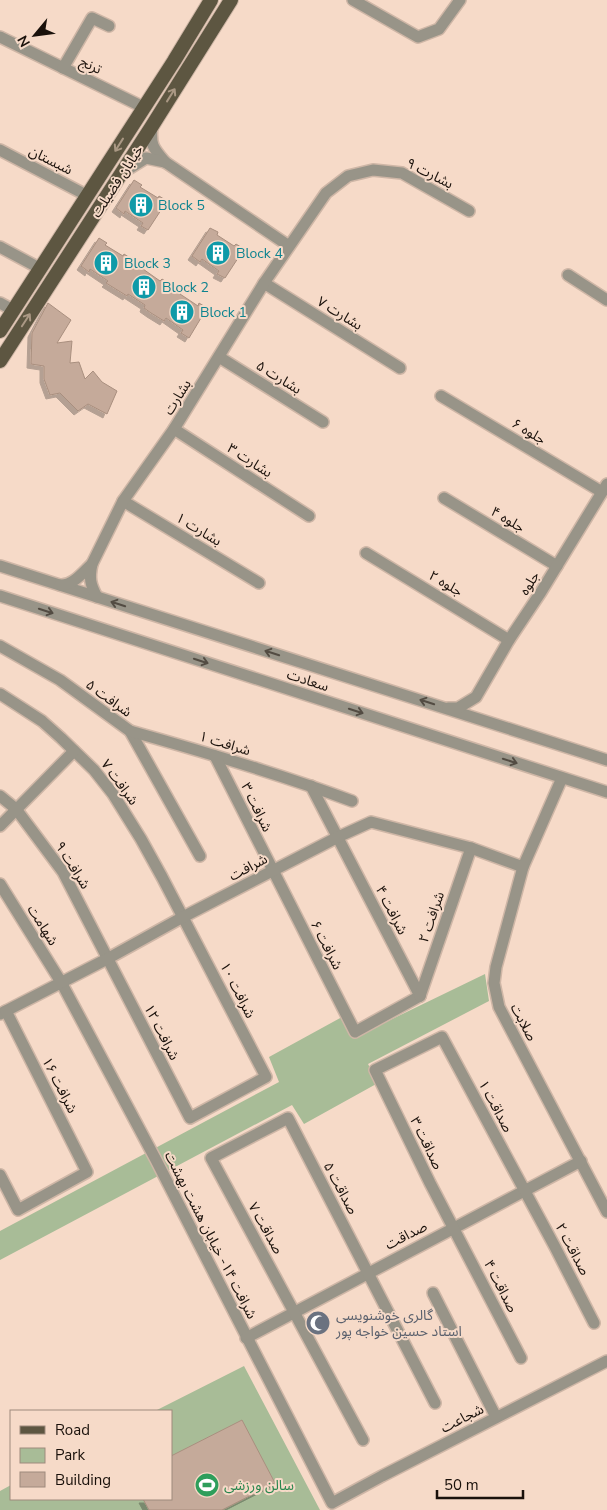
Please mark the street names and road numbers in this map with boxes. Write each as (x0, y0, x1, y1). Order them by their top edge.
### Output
street label: ترنج (76, 52, 105, 80)
street label: شبستان (26, 141, 76, 179)
street label: خیابان فضیلت (87, 141, 148, 221)
street label: بشارت ۹ (403, 154, 457, 193)
street label: بشارت ۷ (313, 292, 366, 335)
street label: بشارت ۵ (252, 356, 305, 399)
street label: بشارت (159, 376, 196, 419)
street label: جلوه ۶ (508, 414, 549, 449)
street label: بشارت ۳ (223, 439, 276, 482)
street label: جلوه ۴ (487, 502, 528, 537)
street label: بشارت ۱ (172, 508, 225, 551)
street label: جلوه ۲ (425, 566, 466, 601)
street label: جلوه (515, 568, 544, 599)
street label: سعادت (284, 665, 331, 696)
street label: شرافت ۵ (82, 675, 136, 722)
street label: شرافت ۱ (197, 727, 253, 760)
street label: شرافت ۷ (96, 755, 143, 809)
street label: شرافت ۳ (236, 779, 277, 835)
street label: شرافت ۹ (51, 838, 95, 893)
street label: شرافت (226, 849, 271, 885)
street label: شرافت ۴ (371, 882, 412, 938)
street label: شرافت ۲ (414, 889, 449, 945)
street label: شهامت (23, 901, 63, 949)
street label: شرافت ۶ (306, 917, 347, 973)
street label: شرافت ۱۰ (215, 959, 260, 1022)
street label: صلابت (506, 1000, 542, 1045)
street label: شرافت ۱۲ (139, 1001, 184, 1064)
street label: شرافت ۱۶ (37, 1054, 82, 1117)
street label: صداقت ۱ (474, 1077, 517, 1136)
street label: صداقت ۳ (406, 1114, 448, 1173)
street label: شرافت ۱۴- خیابان هشت بهشت (160, 1148, 261, 1322)
street label: صداقت ۵ (319, 1159, 362, 1218)
street label: صداقت ۷ (244, 1199, 288, 1258)
street label: صداقت (382, 1217, 431, 1254)
street label: صداقت ۲ (551, 1220, 594, 1279)
street label: صداقت ۴ (479, 1257, 522, 1316)
street label: شجاعت (437, 1399, 487, 1437)

